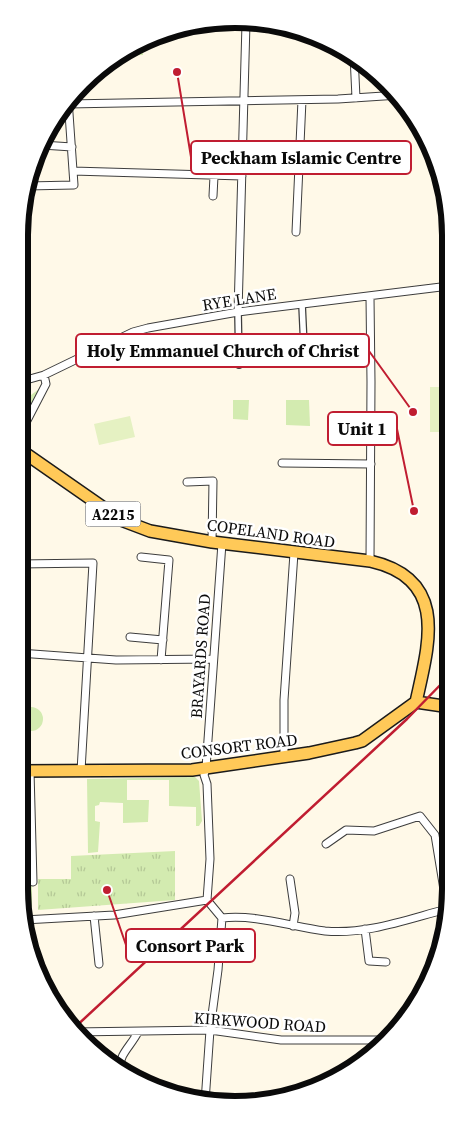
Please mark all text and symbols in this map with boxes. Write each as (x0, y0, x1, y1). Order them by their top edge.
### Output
callout: Peckham Islamic Centre (191, 141, 411, 174)
text: Peckham Islamic Centre (201, 145, 401, 170)
street label: RYE LANE (201, 282, 278, 316)
callout: Holy Emmanuel Church of Christ (76, 334, 369, 367)
text: Holy Emmanuel Church of Christ (87, 338, 360, 363)
callout: Unit 1 (328, 412, 397, 445)
text: Unit 1 (337, 416, 387, 441)
road number: A2215 (86, 502, 140, 526)
street label: COPELAND ROAD (205, 513, 337, 553)
street label: BRAYARDS ROAD (185, 593, 215, 719)
street label: CONSORT ROAD (179, 728, 299, 764)
callout: Consort Park (126, 929, 255, 962)
text: Consort Park (136, 933, 245, 958)
street label: KIRKWOOD ROAD (193, 1006, 327, 1038)

